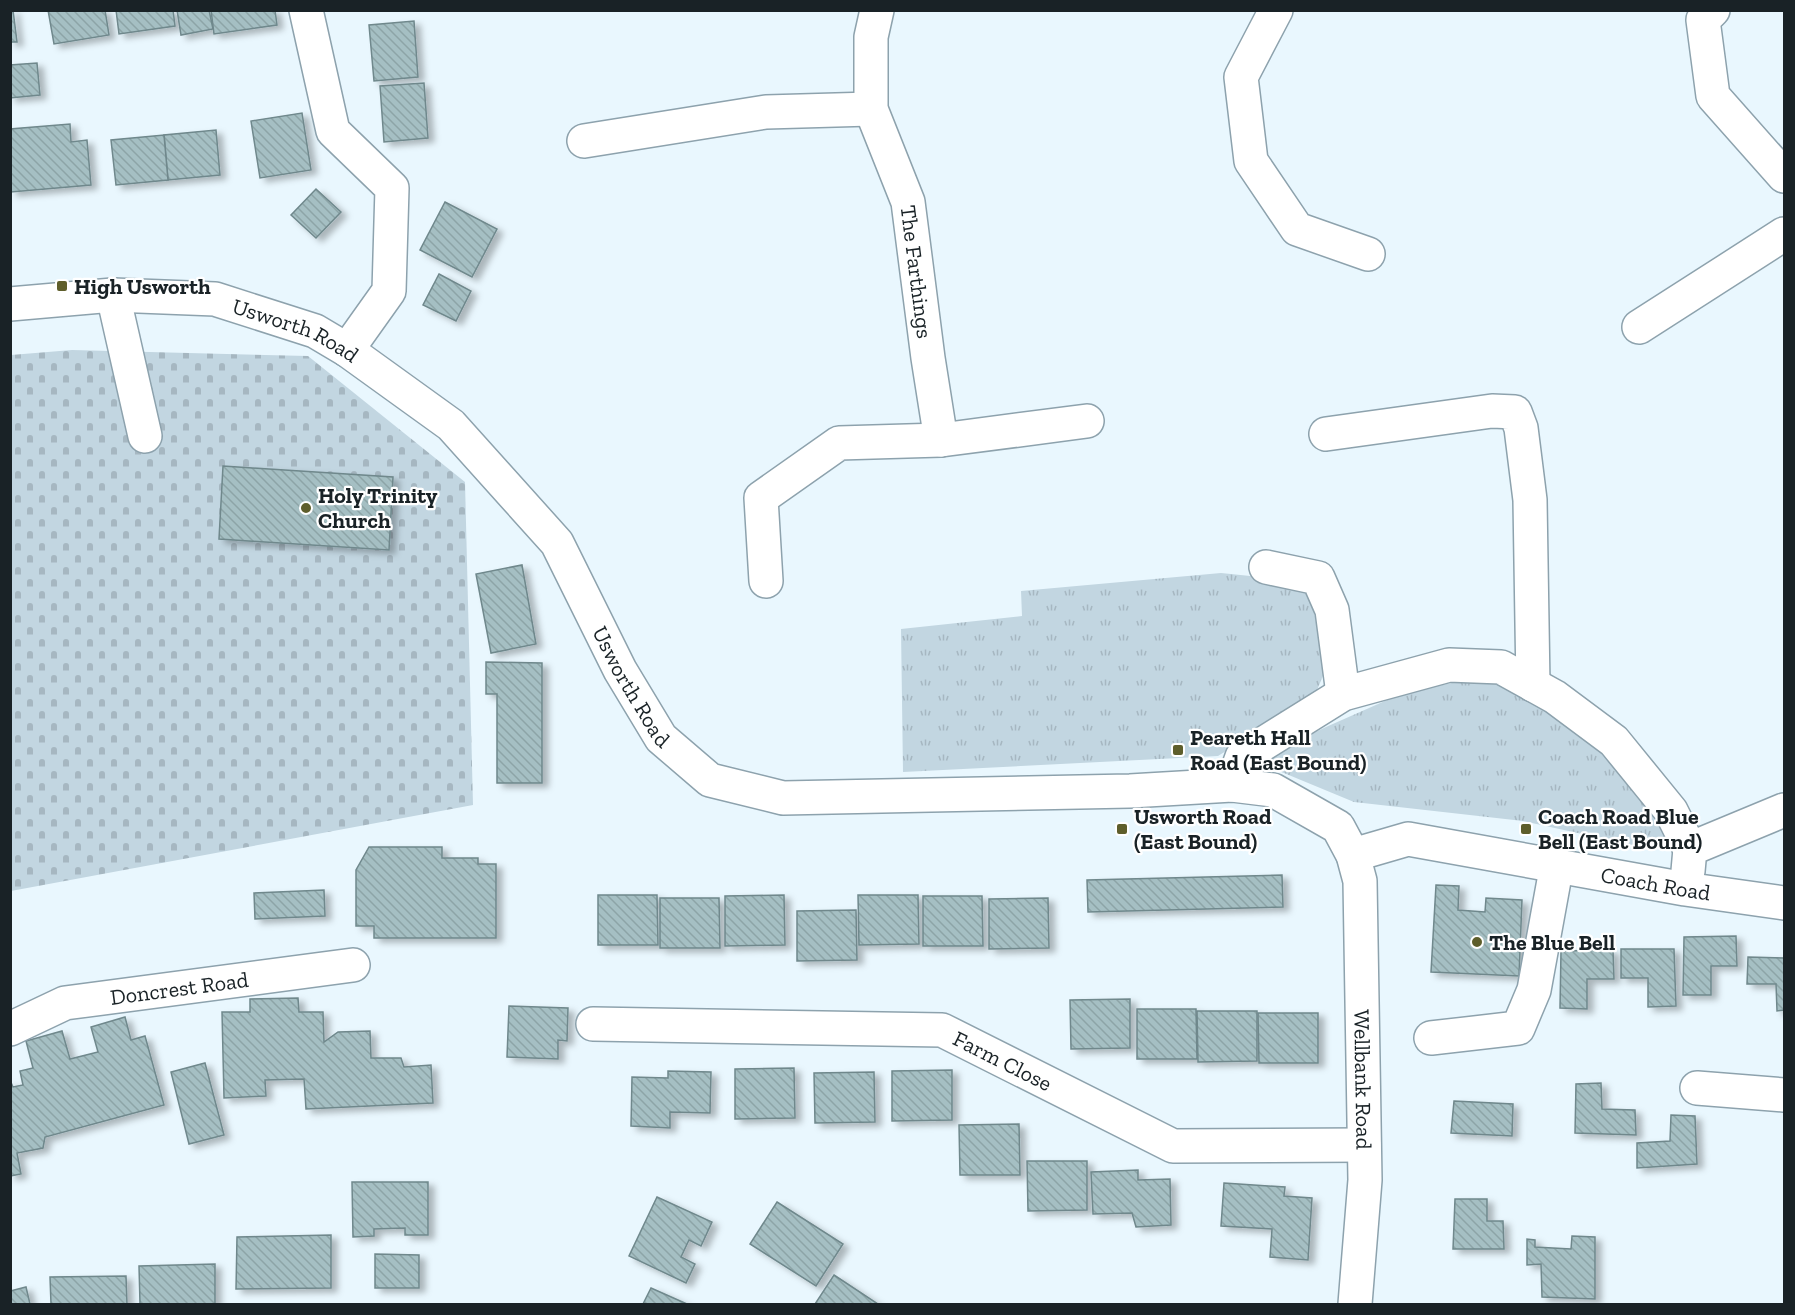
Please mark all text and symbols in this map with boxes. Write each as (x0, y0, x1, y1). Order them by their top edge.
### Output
street label: The Farthings (895, 203, 938, 340)
place label: High Usworth (74, 273, 211, 300)
marker: High Usworth (55, 279, 69, 293)
street label: Usworth Road (229, 292, 364, 368)
place label: Holy Trinity Church (318, 482, 438, 534)
marker: Holy Trinity Church (299, 501, 313, 515)
street label: Usworth Road (586, 622, 675, 754)
place label: Peareth Hall Road (East Bound) (1190, 724, 1366, 776)
marker: Peareth Hall Road (East Bound) (1171, 743, 1185, 757)
place label: Usworth Road (East Bound) (1134, 803, 1272, 855)
place label: Coach Road Blue Bell (East Bound) (1538, 803, 1702, 855)
marker: Usworth Road (East Bound) (1115, 822, 1129, 836)
marker: Coach Road Blue Bell (East Bound) (1519, 822, 1533, 836)
street label: Coach Road (1599, 861, 1712, 906)
place label: The Blue Bell (1489, 929, 1615, 956)
marker: The Blue Bell (1470, 935, 1484, 949)
street label: Doncrest Road (108, 966, 250, 1011)
street label: Wellbank Road (1348, 1009, 1377, 1150)
street label: Farm Close (949, 1025, 1056, 1097)

